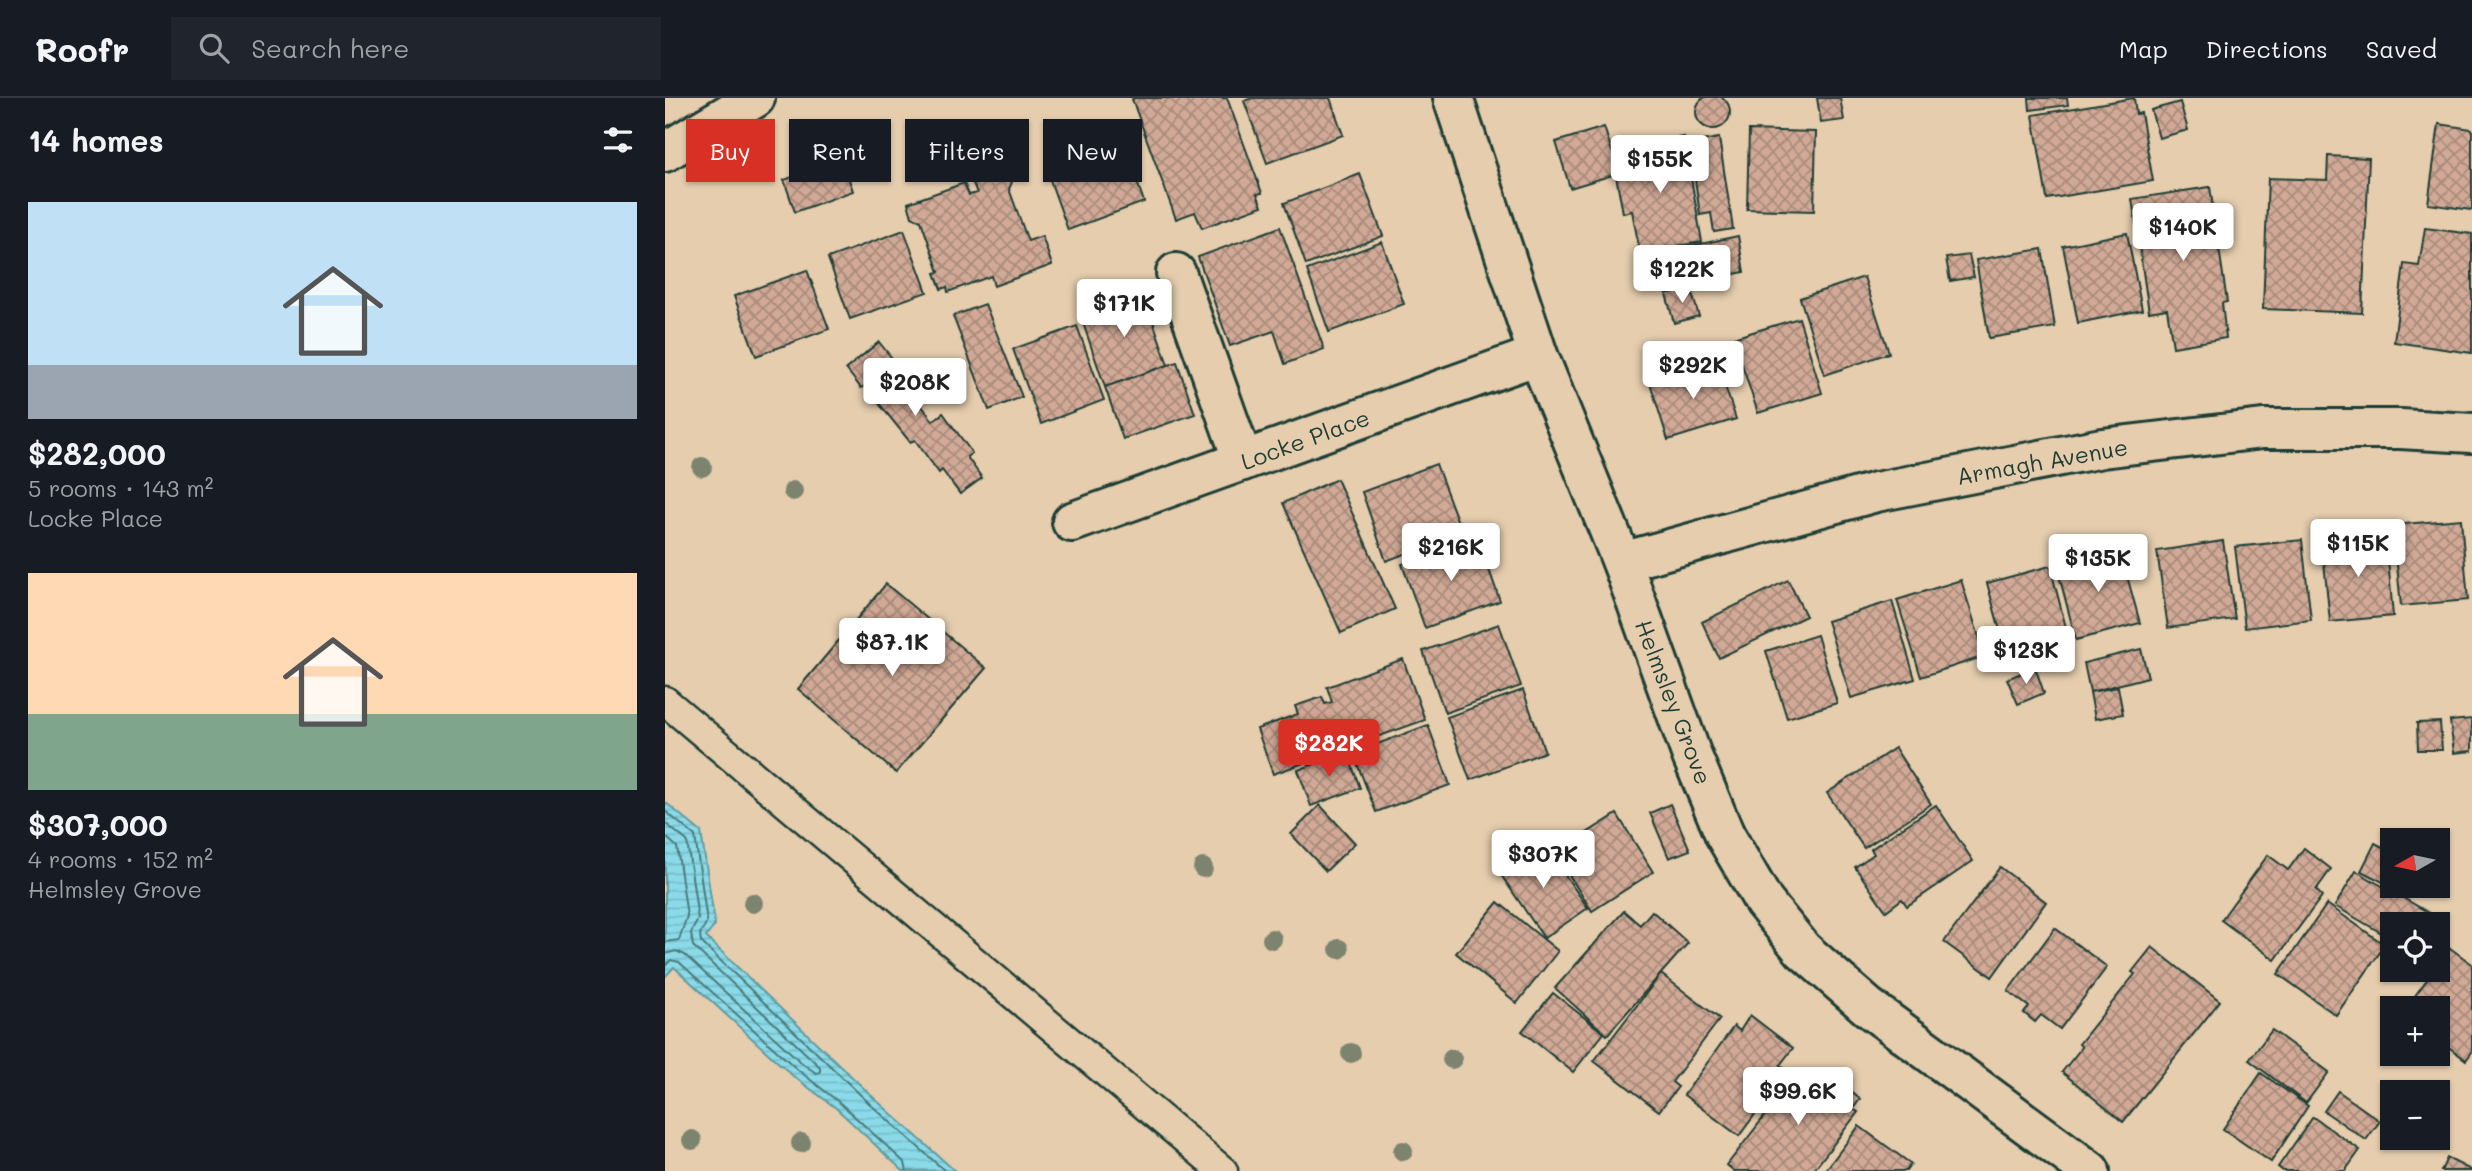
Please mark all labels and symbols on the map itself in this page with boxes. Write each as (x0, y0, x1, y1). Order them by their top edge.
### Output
pin: $155K (1611, 136, 1709, 195)
pin: $140K (2134, 204, 2232, 263)
pin: $122K (1633, 246, 1731, 305)
pin: $171K (1075, 280, 1173, 339)
pin: $292K (1644, 342, 1742, 401)
pin: $208K (866, 358, 964, 418)
street label: Locke Place (1236, 402, 1374, 476)
street label: Armagh Avenue (1954, 431, 2130, 491)
pin: $115K (2309, 519, 2407, 579)
pin: $216K (1402, 524, 1500, 583)
pin: $135K (2049, 534, 2147, 594)
street label: Helmsley Grove (1629, 615, 1719, 789)
pin: $87.1K (835, 618, 949, 678)
pin: $123K (1977, 626, 2075, 686)
pin: $282K (1280, 720, 1378, 779)
north arrow (2380, 828, 2450, 898)
pin: $307K (1494, 830, 1592, 890)
pin: $99.6K (1741, 1068, 1855, 1127)

